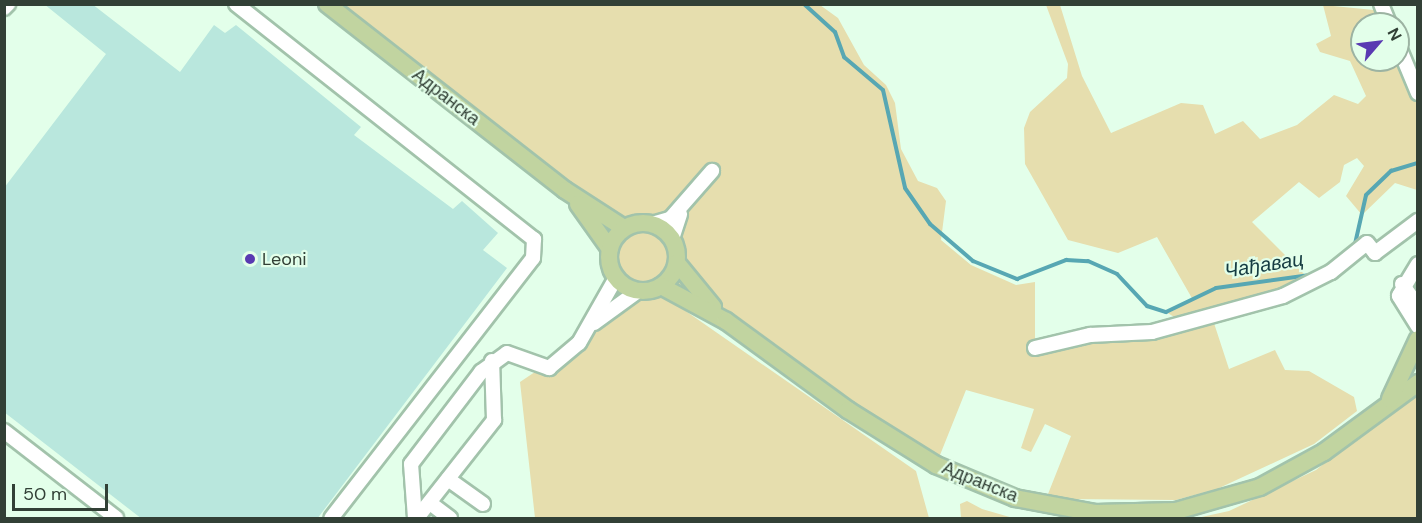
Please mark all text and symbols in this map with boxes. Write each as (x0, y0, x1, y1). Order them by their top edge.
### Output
north arrow (1350, 12, 1410, 72)
text: N (1383, 24, 1407, 44)
street label: Адранска (408, 64, 484, 130)
water label: Чађавац (1223, 247, 1305, 283)
place label: Leoni (262, 248, 307, 270)
marker: Leoni (243, 252, 257, 266)
street label: Адранска (939, 457, 1021, 507)
scale bar (15, 472, 111, 510)
text: 50 m (23, 482, 67, 506)

